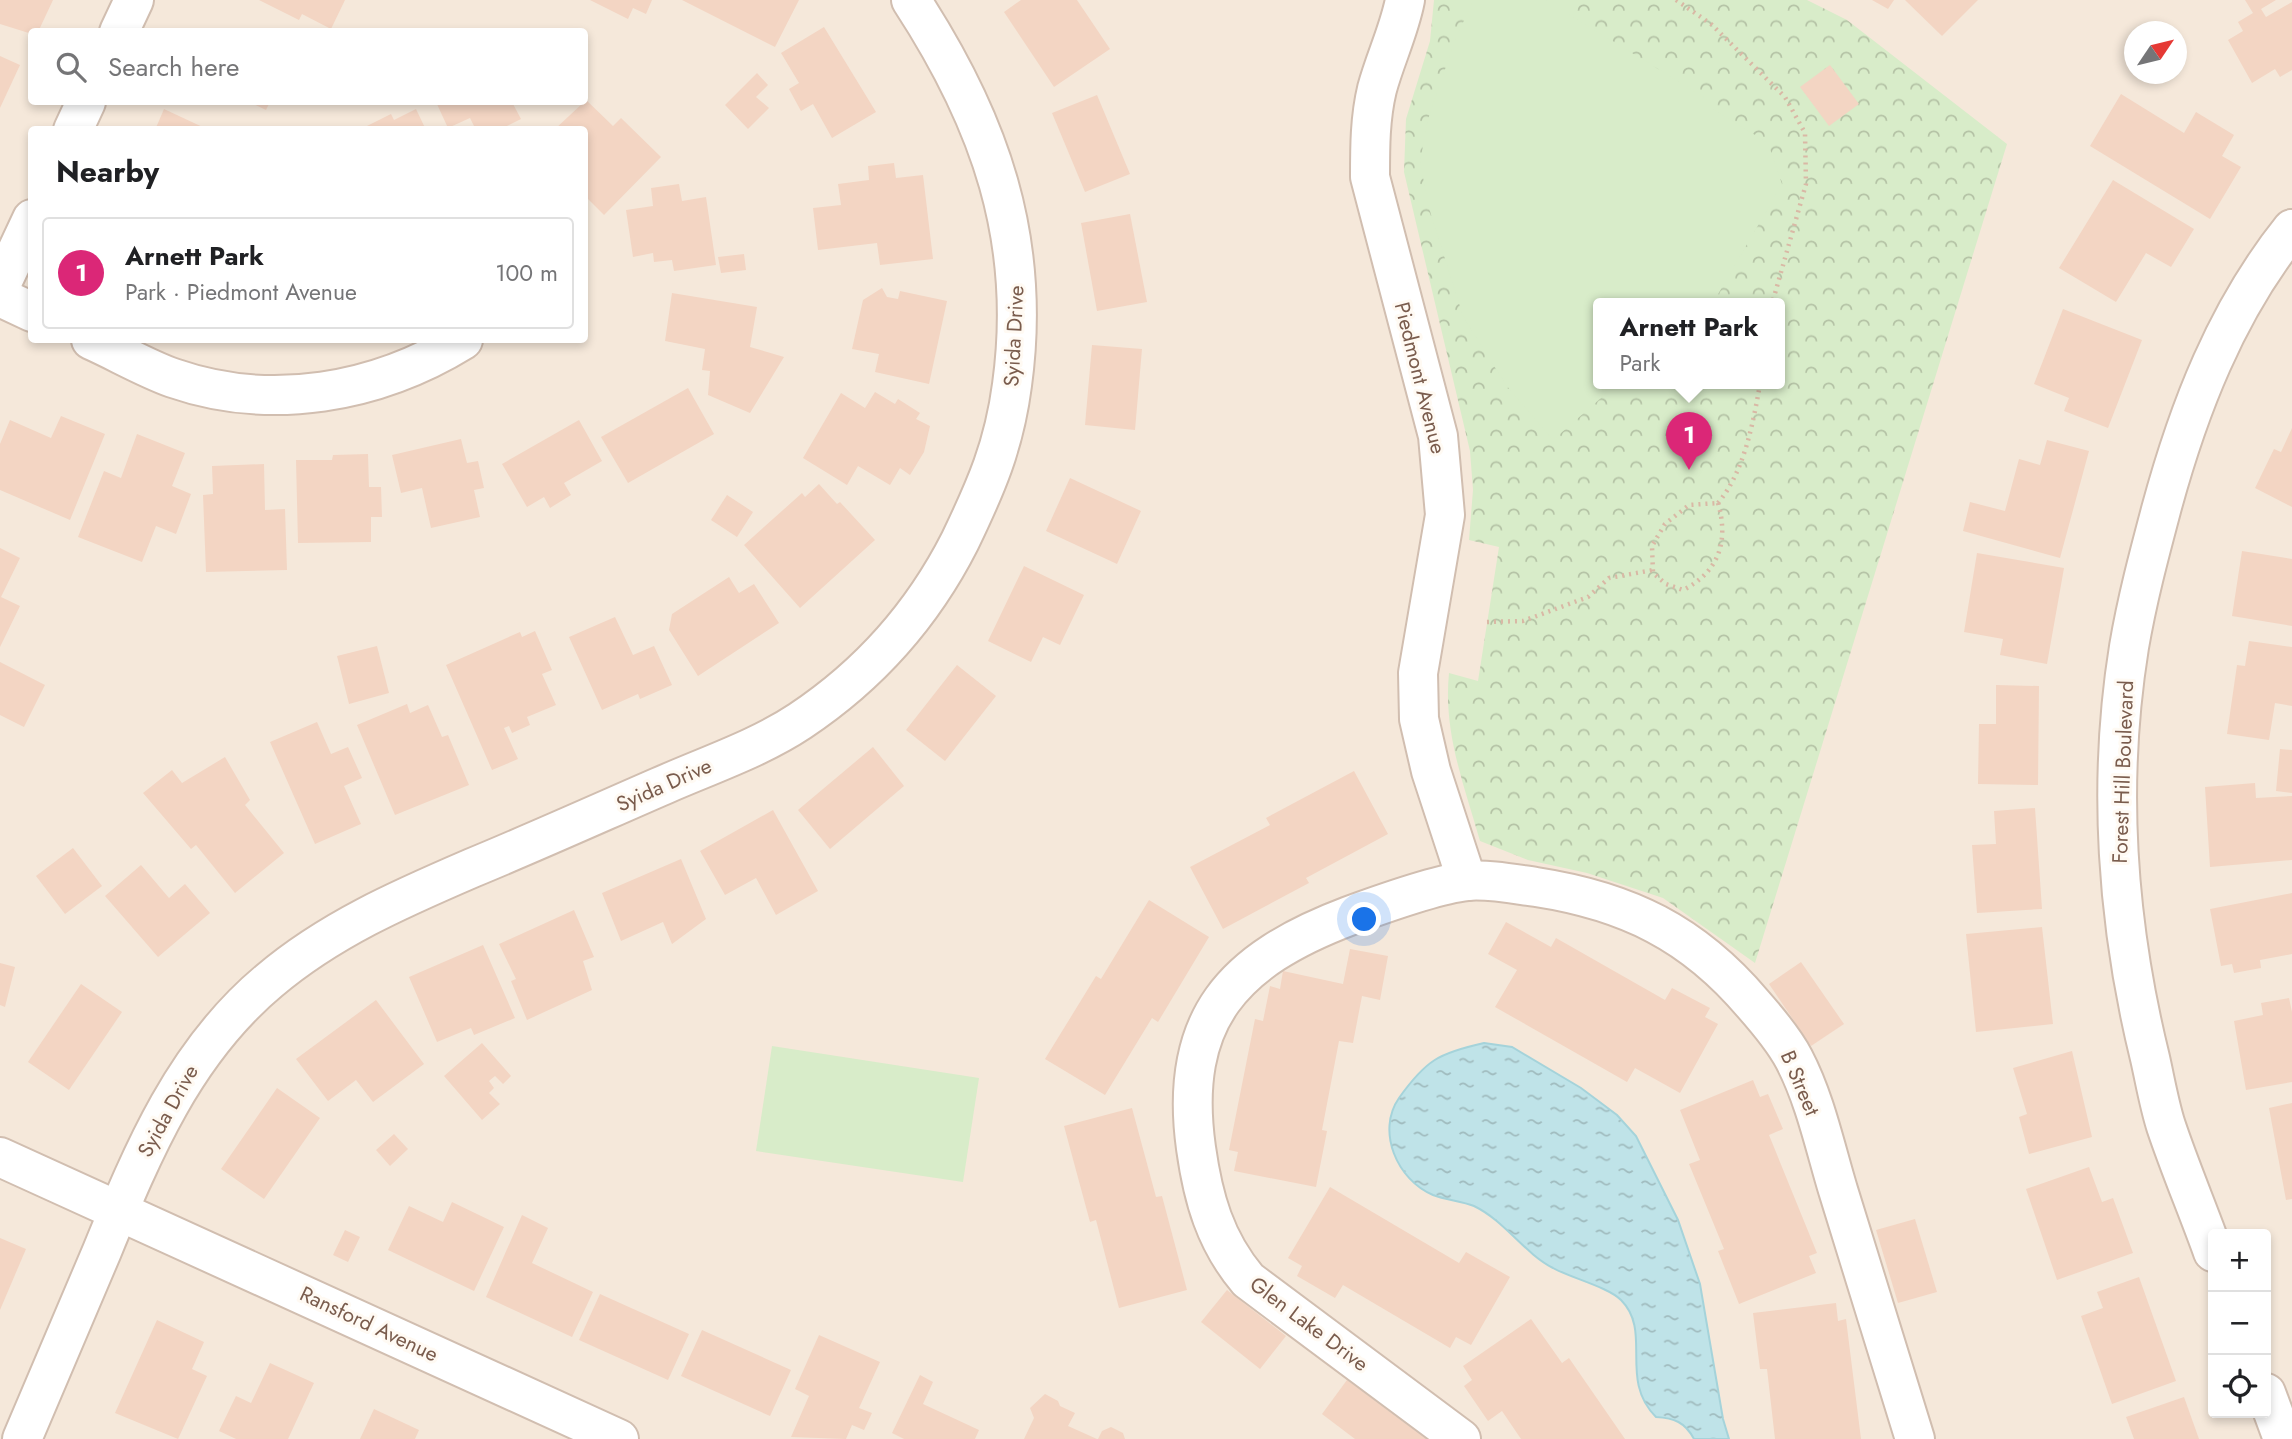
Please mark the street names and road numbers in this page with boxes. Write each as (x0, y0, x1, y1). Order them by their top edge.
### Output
street label: Syida Drive (996, 284, 1032, 387)
street label: Piedmont Avenue (1387, 299, 1453, 457)
street label: Forest Hill Boulevard (2105, 680, 2141, 864)
street label: Syida Drive (612, 751, 717, 819)
street label: B Street (1773, 1046, 1827, 1120)
street label: Syida Drive (130, 1059, 206, 1163)
street label: Glen Lake Drive (1243, 1269, 1375, 1379)
street label: Ransford Avenue (295, 1279, 443, 1369)

